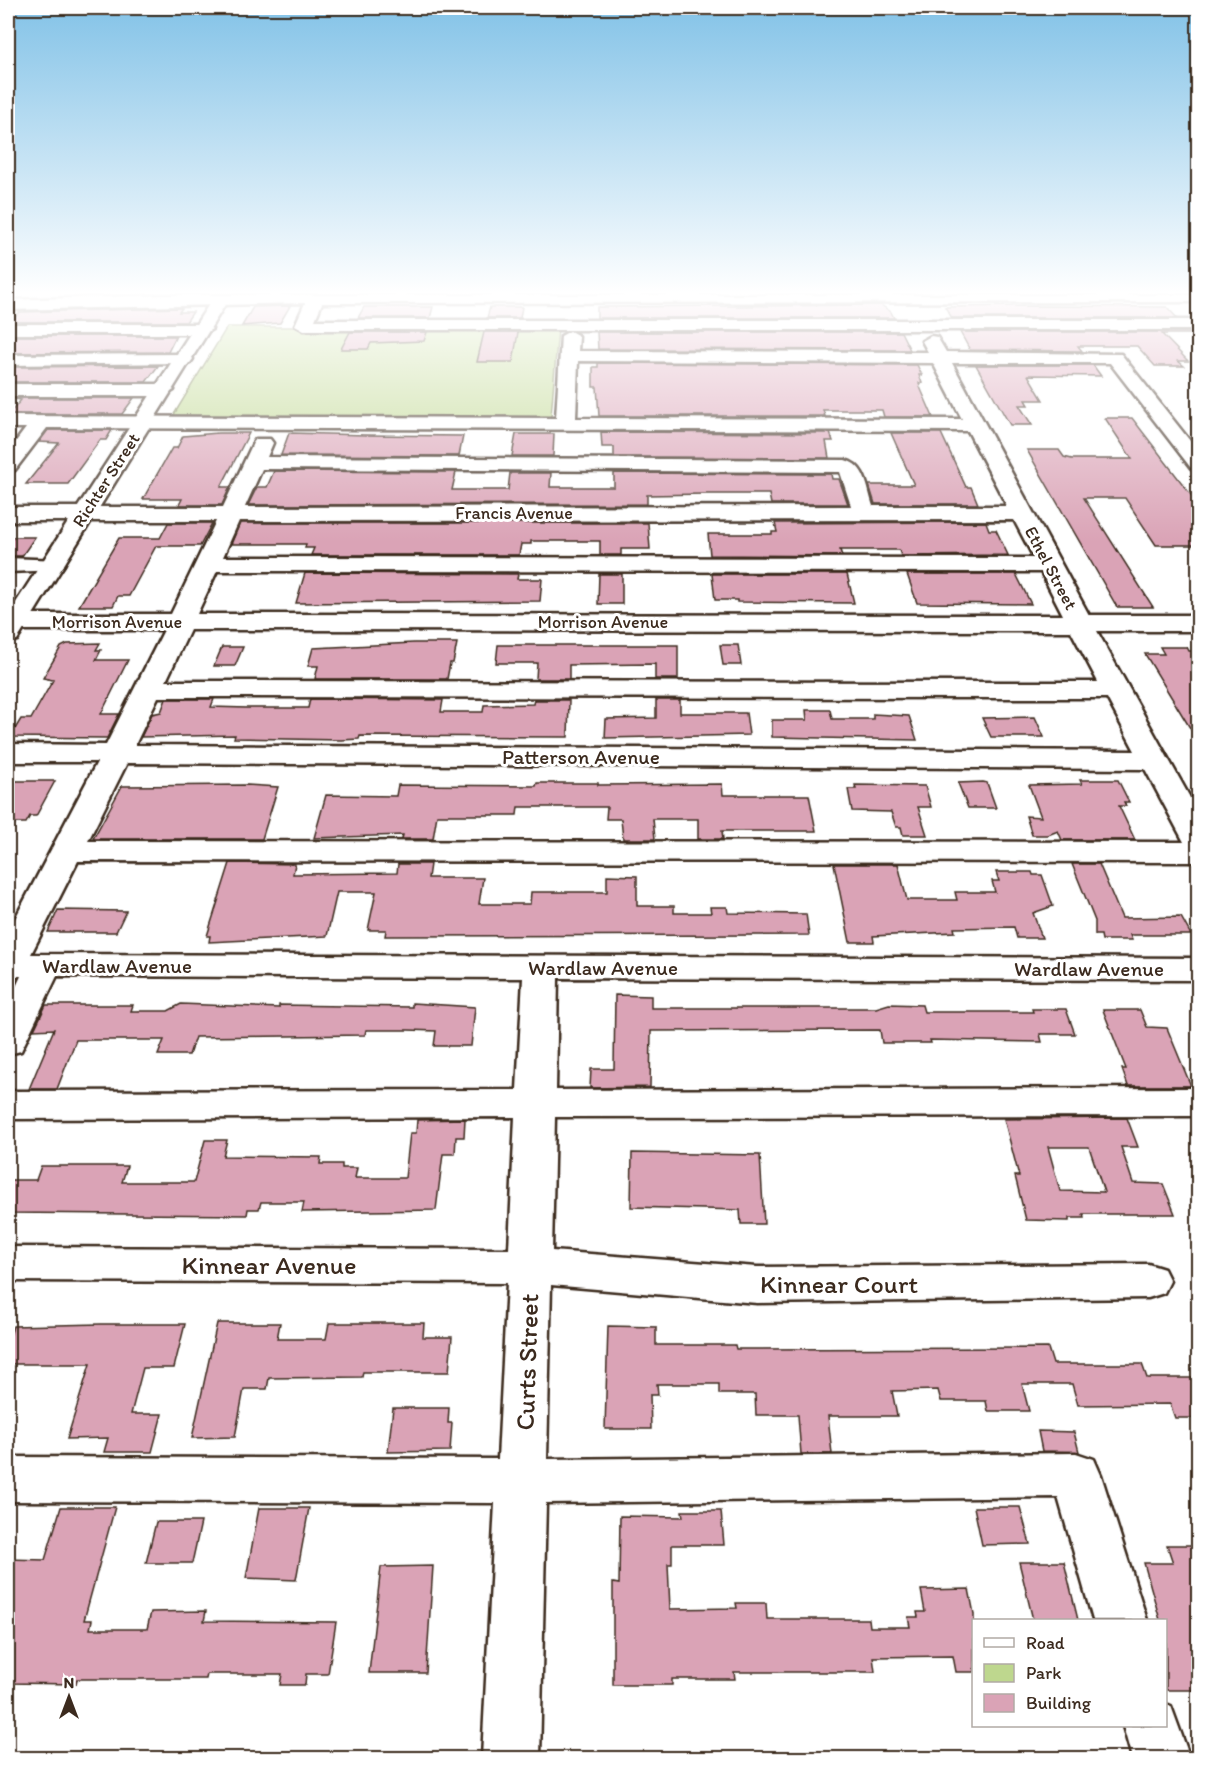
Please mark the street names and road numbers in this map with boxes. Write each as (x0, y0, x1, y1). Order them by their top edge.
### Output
street label: Richter Street (67, 429, 145, 531)
street label: Francis Avenue (455, 502, 573, 524)
street label: Ethel Street (1020, 523, 1082, 614)
street label: Morrison Avenue (52, 611, 182, 633)
street label: Morrison Avenue (538, 611, 668, 633)
street label: Patterson Avenue (502, 744, 660, 769)
street label: Wardlaw Avenue (42, 953, 192, 978)
street label: Wardlaw Avenue (528, 955, 678, 980)
street label: Wardlaw Avenue (1014, 956, 1164, 981)
street label: Kinnear Avenue (181, 1249, 357, 1281)
street label: Kinnear Court (760, 1268, 918, 1300)
street label: Curts Street (509, 1293, 545, 1431)

